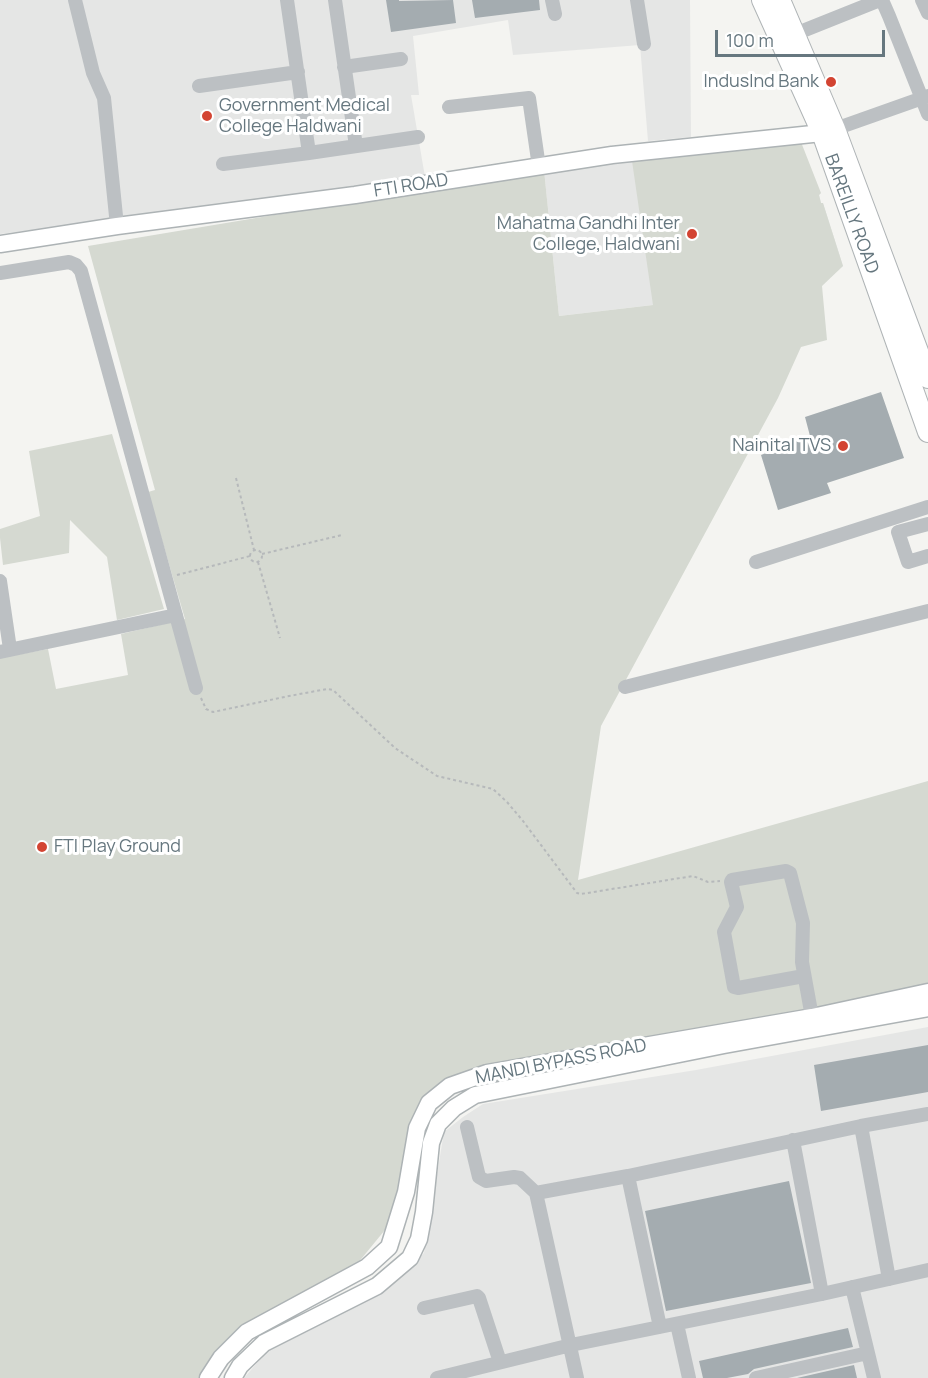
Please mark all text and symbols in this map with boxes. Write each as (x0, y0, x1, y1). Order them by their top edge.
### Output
scale bar (718, 18, 888, 56)
text: 100 m (726, 28, 774, 52)
place label: IndusInd Bank (704, 71, 819, 93)
marker: IndusInd Bank (824, 75, 838, 89)
place label: Government Medical College Haldwani (219, 95, 390, 138)
marker: Government Medical College Haldwani (200, 109, 214, 123)
street label: BAREILLY ROAD (819, 151, 883, 277)
street label: FTI ROAD (372, 169, 450, 203)
place label: Mahatma Gandhi Inter College, Haldwani (497, 213, 680, 256)
marker: Mahatma Gandhi Inter College, Haldwani (685, 227, 699, 241)
place label: Nainital TVS (732, 435, 831, 457)
marker: Nainital TVS (836, 439, 850, 453)
place label: FTI Play Ground (54, 836, 181, 858)
marker: FTI Play Ground (35, 840, 49, 854)
street label: MANDI BYPASS ROAD (474, 1035, 648, 1089)

